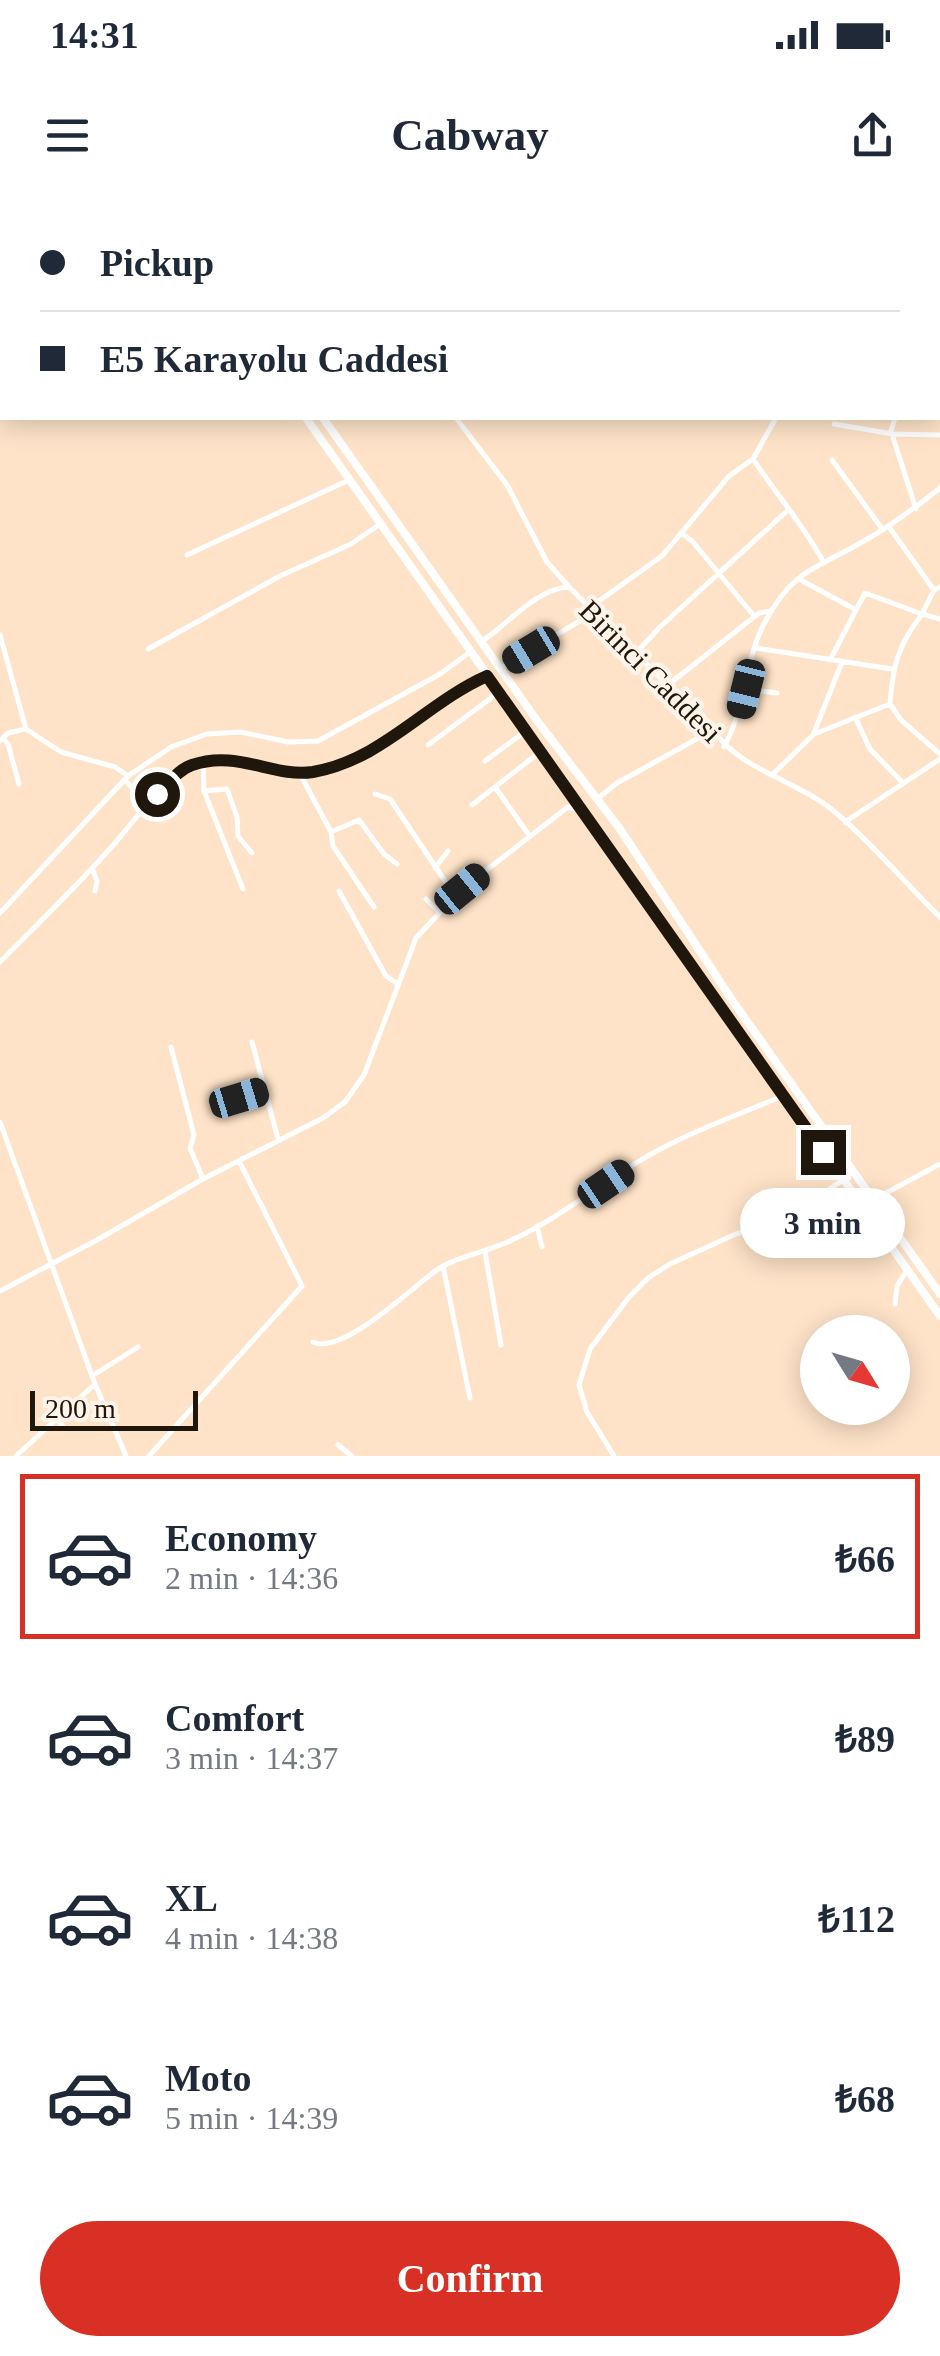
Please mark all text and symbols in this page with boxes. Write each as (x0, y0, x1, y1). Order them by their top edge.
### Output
text: 14:31 (50, 14, 139, 56)
icon: menu (40, 108, 95, 163)
icon: share (845, 108, 900, 163)
text: Cabway (391, 110, 549, 160)
text: Pickup (100, 242, 214, 284)
text: E5 Karayolu Caddesi (100, 338, 448, 380)
street label: Birinci Caddesi (573, 593, 729, 749)
car (498, 622, 564, 678)
car (724, 656, 768, 722)
route start (135, 772, 180, 817)
car (429, 858, 495, 920)
car (206, 1075, 272, 1121)
route end (801, 1130, 846, 1175)
car (573, 1155, 639, 1213)
callout: 3 min (740, 1187, 906, 1257)
text: 3 min (784, 1205, 861, 1241)
north arrow (800, 1315, 910, 1425)
map controls (800, 1315, 910, 1425)
scale bar (30, 1386, 198, 1430)
text: 200 m (45, 1393, 116, 1424)
icon: car (45, 1512, 135, 1602)
text: Economy (165, 1517, 317, 1559)
text: ₺66 (835, 1538, 895, 1580)
text: 2 min · 14:36 (165, 1560, 338, 1596)
icon: car (45, 1692, 135, 1782)
text: Comfort (165, 1697, 304, 1739)
text: ₺89 (835, 1718, 895, 1760)
text: 3 min · 14:37 (165, 1740, 338, 1776)
icon: car (45, 1872, 135, 1962)
text: XL (165, 1877, 218, 1919)
text: ₺112 (818, 1898, 895, 1940)
text: 4 min · 14:38 (165, 1920, 338, 1956)
icon: car (45, 2052, 135, 2142)
text: Moto (165, 2057, 252, 2099)
text: ₺68 (835, 2078, 895, 2120)
text: 5 min · 14:39 (165, 2100, 338, 2136)
button: Confirm (40, 2221, 900, 2336)

